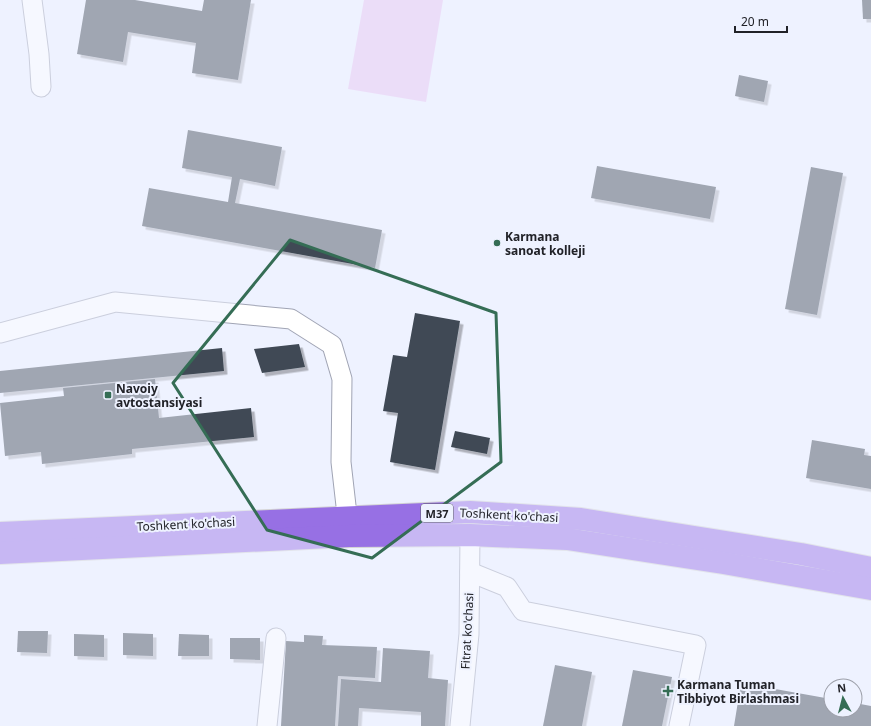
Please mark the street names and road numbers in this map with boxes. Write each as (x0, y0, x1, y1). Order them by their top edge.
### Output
road number: M37 (421, 504, 453, 522)
street label: Toshkent ko'chasi (459, 504, 559, 526)
street label: Toshkent ko'chasi (136, 513, 236, 535)
street label: Fitrat ko'chasi (457, 592, 477, 670)

